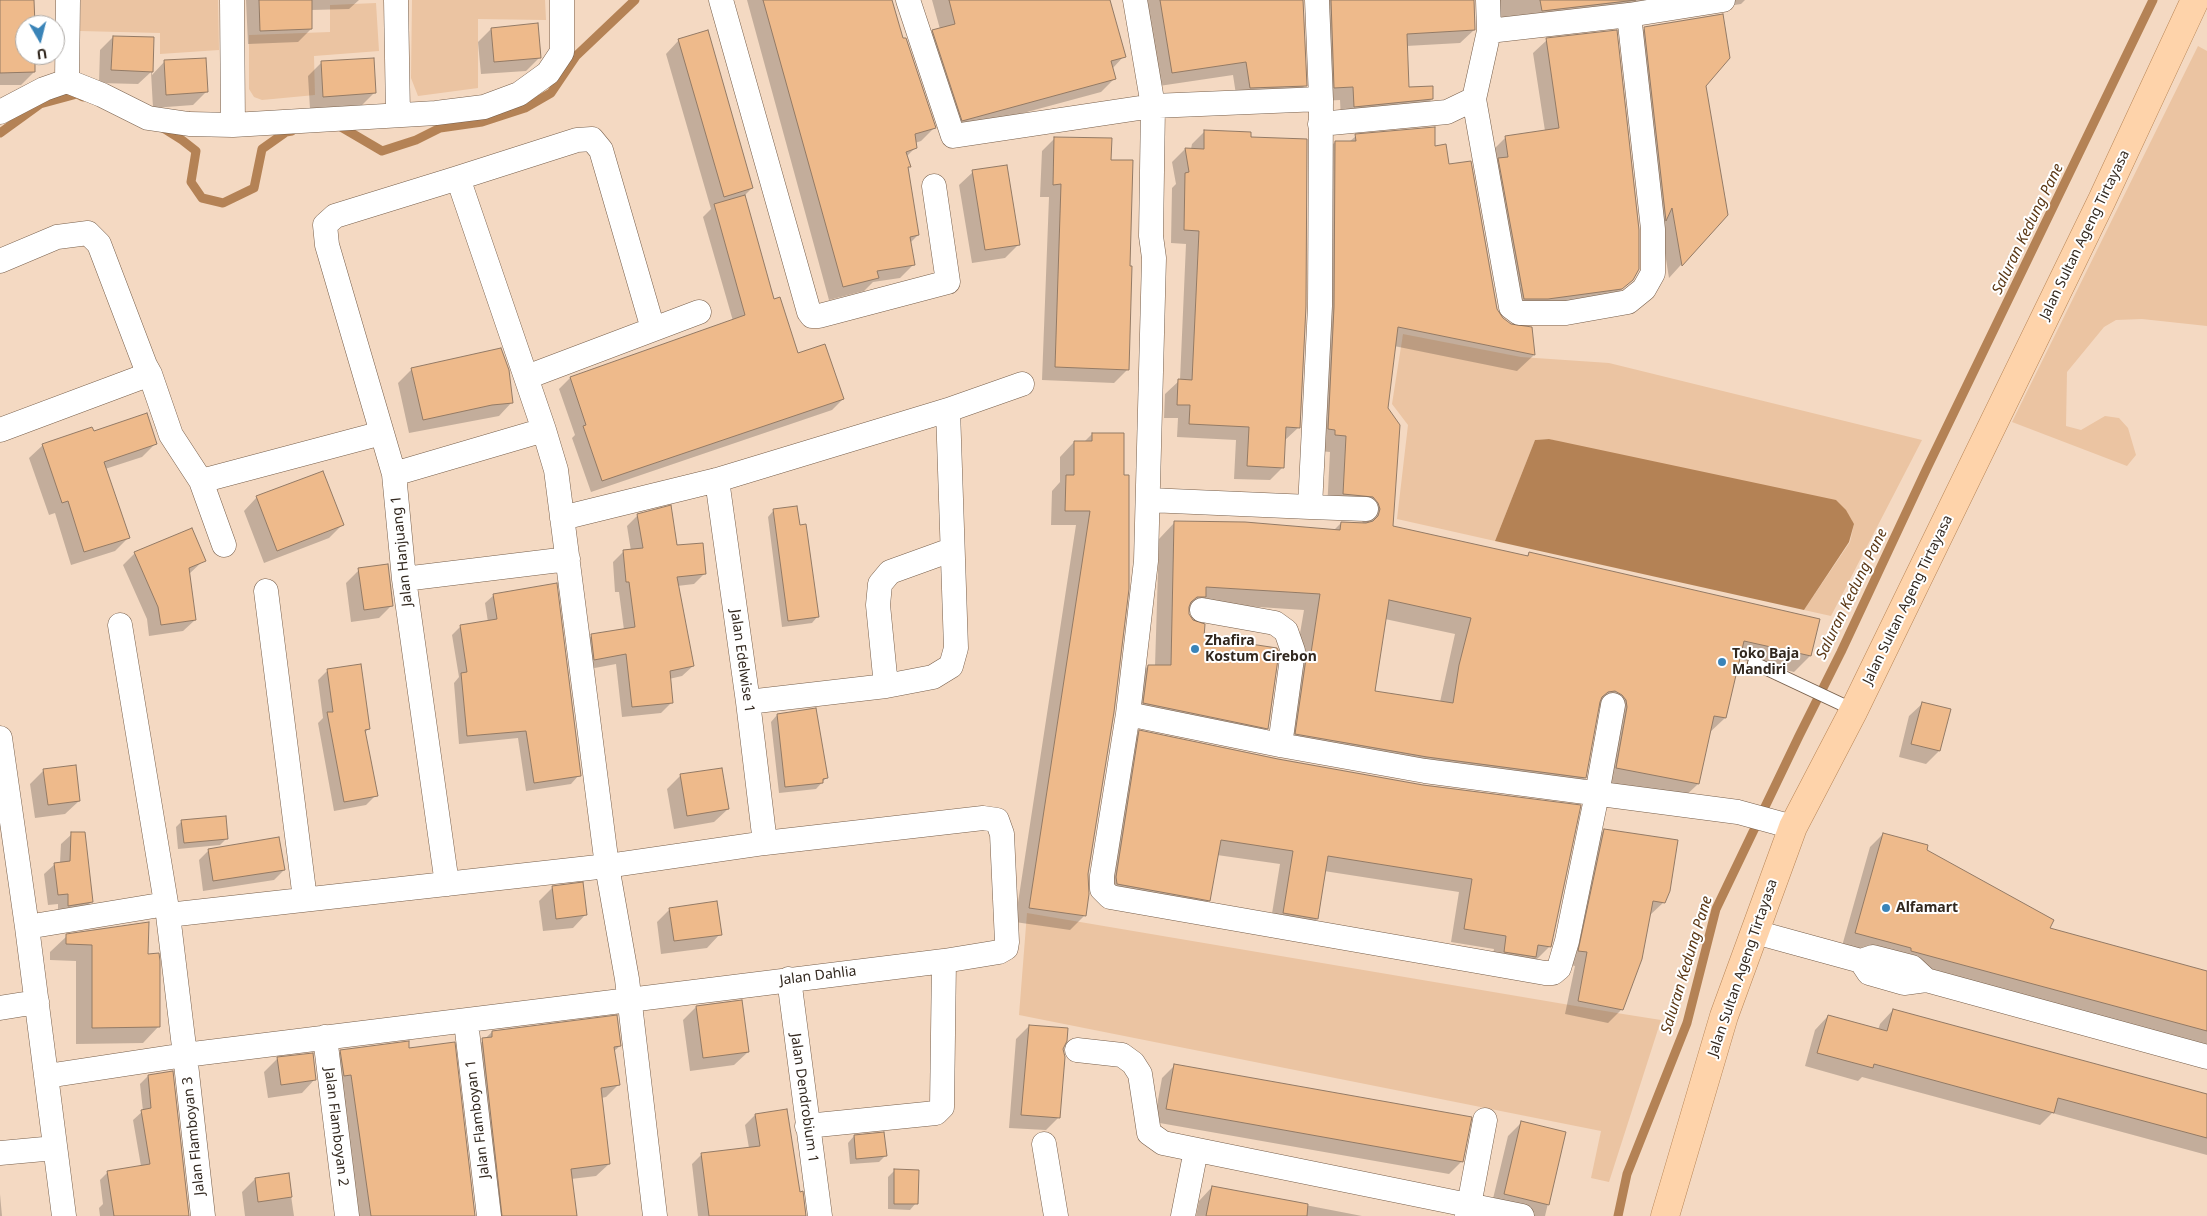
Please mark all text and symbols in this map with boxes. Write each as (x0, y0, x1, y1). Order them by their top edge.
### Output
north arrow (15, 15, 65, 65)
text: U (35, 44, 49, 65)
street label: Jalan Sultan Ageng Tirtayasa (2037, 147, 2133, 323)
water label: Saluran Kedung Pane (1989, 161, 2067, 297)
street label: Jalan Hanjuang 1 (388, 495, 416, 607)
street label: Jalan Sultan Ageng Tirtayasa (1860, 512, 1956, 688)
water label: Saluran Kedung Pane (1813, 526, 1891, 662)
street label: Jalan Edelwise 1 (726, 608, 758, 714)
place label: Zhafira Kostum Cirebon (1205, 633, 1317, 666)
marker: Zhafira Kostum Cirebon (1189, 643, 1201, 655)
place label: Toko Baja Mandiri (1732, 646, 1799, 679)
marker: Toko Baja Mandiri (1716, 656, 1728, 668)
street label: Jalan Sultan Ageng Tirtayasa (1705, 877, 1781, 1059)
water label: Saluran Kedung Pane (1657, 894, 1717, 1036)
place label: Alfamart (1896, 900, 1958, 916)
marker: Alfamart (1880, 902, 1892, 914)
street label: Jalan Dahlia (779, 963, 857, 989)
street label: Jalan Dendrobium 1 (787, 1032, 821, 1164)
street label: Jalan Flamboyan 1 (462, 1059, 494, 1179)
street label: Jalan Flamboyan 2 (320, 1067, 352, 1187)
street label: Jalan Flamboyan 3 (179, 1076, 209, 1196)

